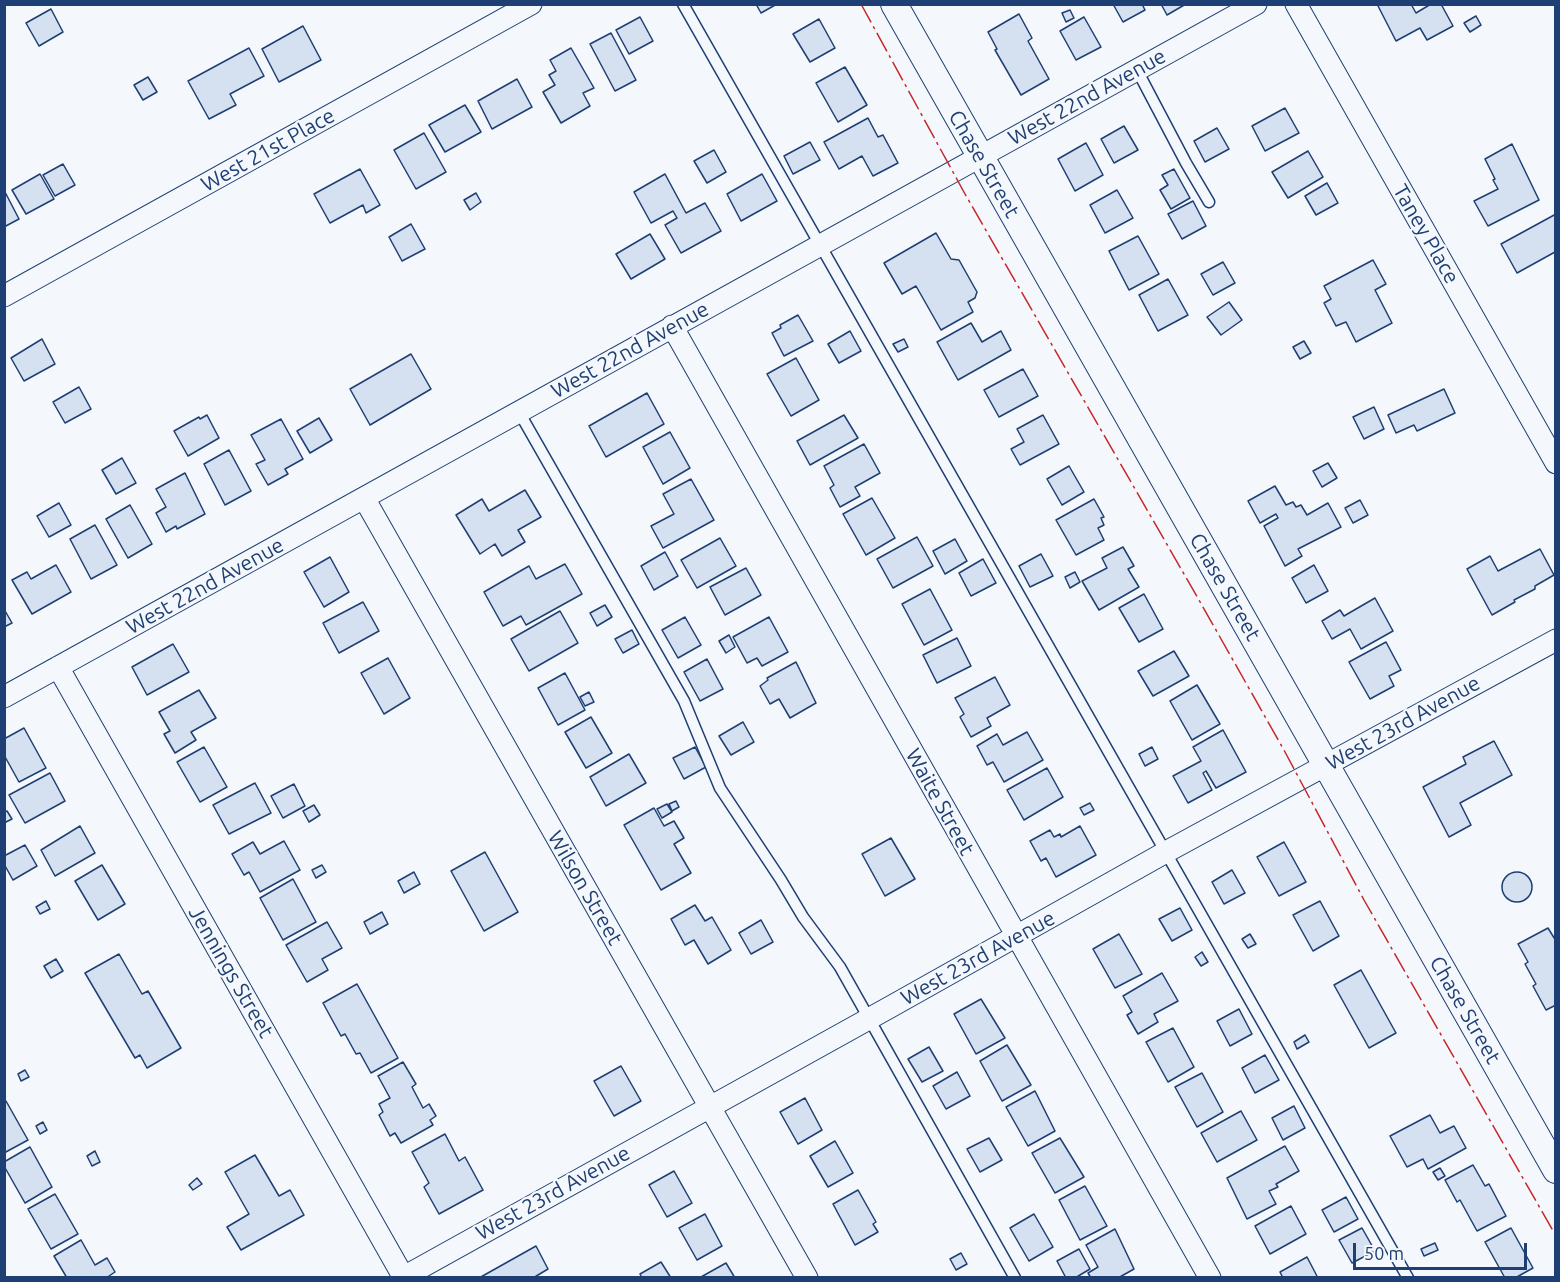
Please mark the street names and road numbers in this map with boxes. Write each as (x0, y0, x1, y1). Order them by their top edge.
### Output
street label: West 22nd Avenue (1004, 43, 1170, 151)
street label: West 21st Place (197, 103, 339, 197)
street label: Chase Street (943, 106, 1025, 222)
street label: Taney Place (1387, 180, 1465, 288)
street label: West 22nd Avenue (547, 296, 713, 404)
street label: Chase Street (1184, 529, 1266, 645)
street label: West 22nd Avenue (122, 532, 288, 640)
street label: West 23rd Avenue (1322, 670, 1484, 776)
street label: Waite Street (900, 744, 980, 860)
street label: Wilson Street (542, 827, 628, 949)
street label: Jennings Street (183, 902, 279, 1042)
street label: West 23rd Avenue (897, 905, 1059, 1011)
street label: Chase Street (1424, 952, 1506, 1068)
street label: West 23rd Avenue (472, 1140, 634, 1246)

